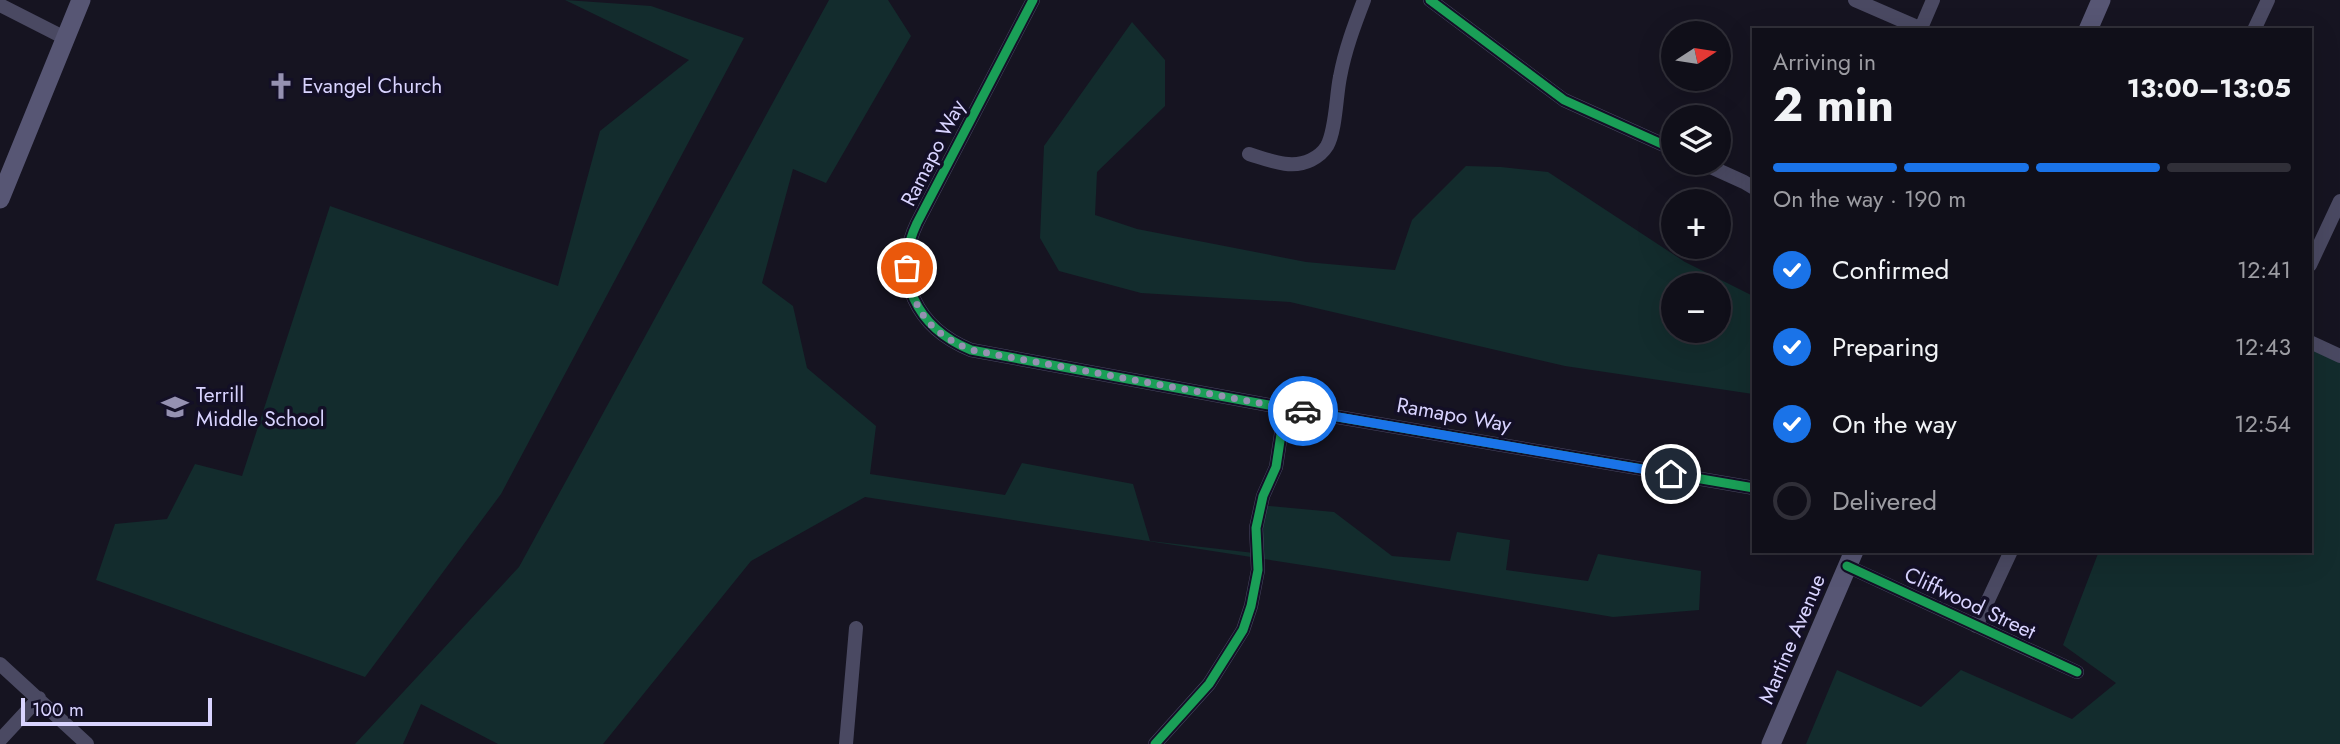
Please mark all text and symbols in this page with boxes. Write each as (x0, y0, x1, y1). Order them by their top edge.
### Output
north arrow (1661, 21, 1731, 91)
map controls (1661, 21, 1731, 343)
text: Arriving in (1773, 45, 1876, 79)
text: 13:00–13:05 (2127, 69, 2291, 107)
church icon: Evangel Church (266, 71, 296, 101)
place label: Evangel Church (302, 71, 442, 101)
text: 2 min (1773, 72, 1894, 138)
street label: Ramapo Way (893, 94, 973, 211)
button: layers (1661, 105, 1731, 175)
text: On the way · 190 m (1773, 182, 1966, 216)
button: + (1661, 189, 1731, 259)
pin (877, 238, 937, 298)
icon: bag (888, 249, 926, 287)
icon: check (1773, 251, 1811, 289)
text: Confirmed (1832, 251, 1949, 289)
text: 12:41 (2237, 253, 2291, 287)
button: − (1661, 273, 1731, 343)
icon: check (1773, 328, 1811, 366)
text: Preparing (1832, 328, 1939, 366)
text: 12:43 (2235, 330, 2291, 364)
courier (1268, 376, 1338, 446)
place label: Terrill Middle School (196, 380, 325, 434)
street label: Ramapo Way (1394, 390, 1514, 440)
school or university icon: Terrill Middle School (160, 392, 190, 422)
icon: car (1284, 392, 1322, 430)
icon: check (1773, 405, 1811, 443)
text: On the way (1832, 405, 1957, 443)
text: 12:54 (2234, 407, 2291, 441)
pin (1641, 444, 1701, 504)
icon: home (1652, 455, 1690, 493)
text: Delivered (1832, 482, 1937, 520)
street label: Cliffwood Street (1899, 559, 2041, 647)
street label: Martine Avenue (1751, 569, 1833, 709)
scale bar (21, 695, 212, 727)
text: 100 m (32, 696, 84, 723)

